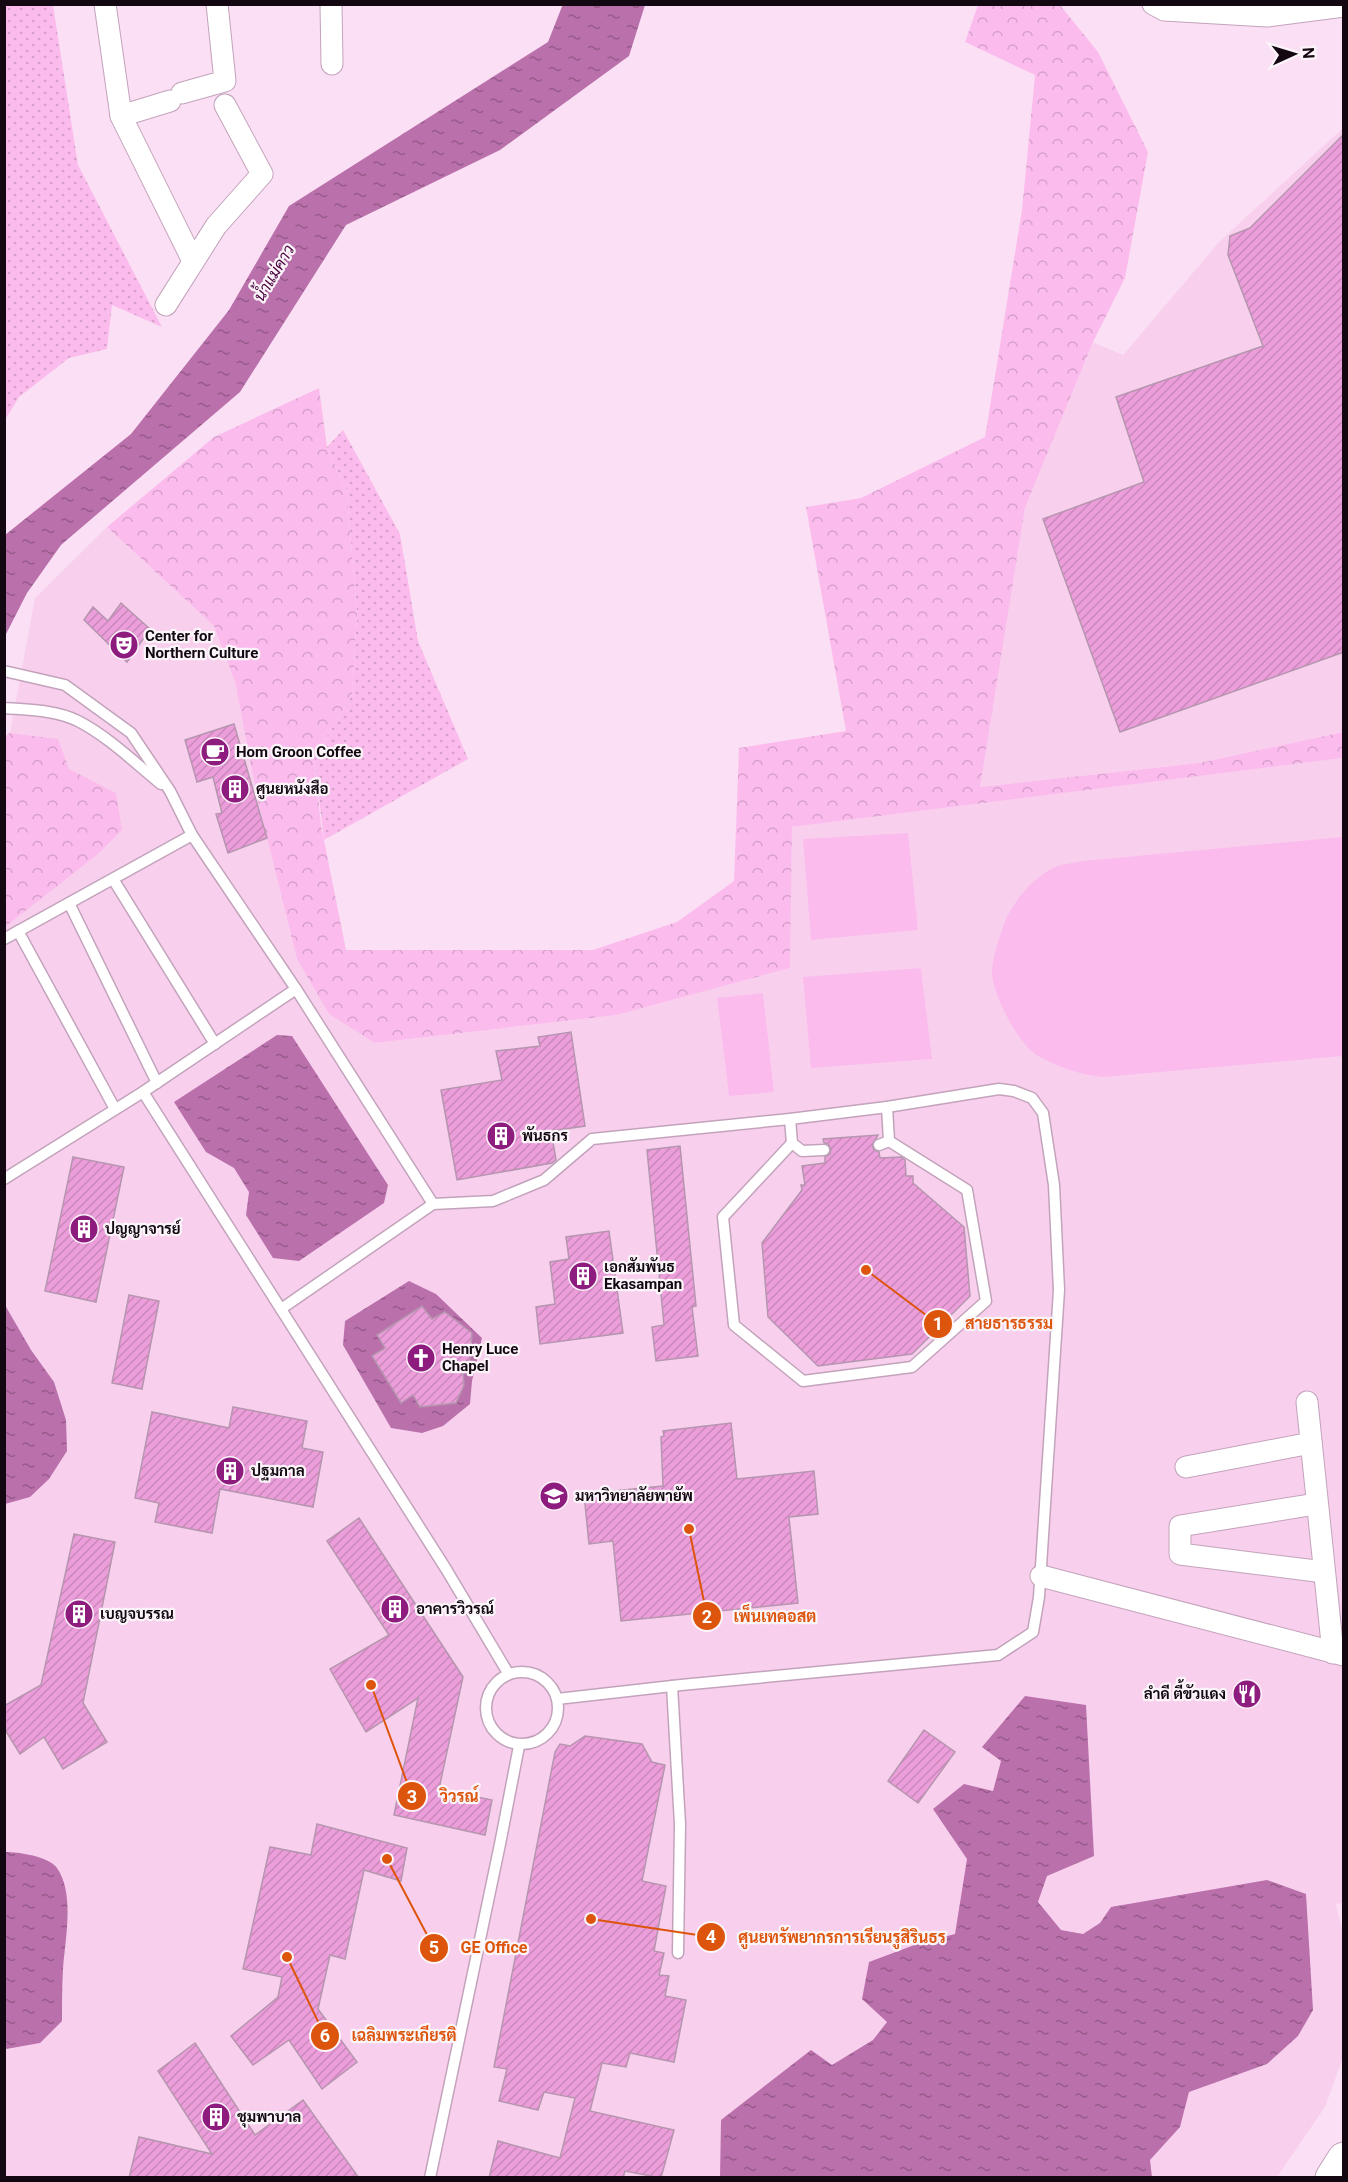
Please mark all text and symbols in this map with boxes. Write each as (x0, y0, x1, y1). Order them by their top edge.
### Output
north arrow (1264, 24, 1324, 84)
text: N (1299, 47, 1318, 59)
water label: น้ำแม่คาว (245, 239, 298, 305)
place label: Center for Northern Culture (145, 627, 258, 662)
theatre icon: Center for Northern Culture (108, 629, 140, 661)
cafe icon: Hom Groon Coffee (199, 736, 231, 768)
place label: Hom Groon Coffee (236, 743, 361, 761)
building icon: ศูนยหนังสือ (219, 773, 251, 805)
place label: ศูนยหนังสือ (256, 779, 329, 800)
building icon: พันธกร (485, 1120, 517, 1152)
place label: พันธกร (522, 1126, 569, 1145)
building icon: ปญญาจารย์ (68, 1213, 100, 1245)
place label: ปญญาจารย์ (105, 1219, 182, 1238)
place label: เอกสัมพันธ Ekasampan (604, 1257, 682, 1293)
building icon: เอกสัมพันธ Ekasampan (567, 1260, 599, 1292)
callout: สายธารธรรม (923, 1307, 1065, 1341)
text: 1 (933, 1313, 943, 1334)
text: สายธารธรรม (965, 1314, 1053, 1333)
place label: Henry Luce Chapel (442, 1340, 518, 1375)
church icon: Henry Luce Chapel (405, 1342, 437, 1374)
building icon: ปฐมกาล (214, 1455, 246, 1487)
place label: ปฐมกาล (251, 1462, 305, 1481)
school or university icon: มหาวิทยาลัยพายัพ (538, 1480, 570, 1512)
place label: มหาวิทยาลัยพายัพ (575, 1486, 693, 1505)
building icon: อาคารวิวรณ์ (379, 1593, 411, 1625)
building icon: เบญจบรรณ (63, 1598, 95, 1630)
place label: อาคารวิวรณ์ (416, 1599, 495, 1618)
callout: เพ็นเทคอสต (692, 1599, 829, 1633)
text: เพ็นเทคอสต (734, 1603, 816, 1626)
place label: เบญจบรรณ (100, 1605, 174, 1623)
text: 2 (702, 1606, 712, 1627)
restaurant icon: ลำดี ตี้ขัวแดง (1231, 1678, 1263, 1710)
place label: ลำดี ตี้ขัวแดง (1144, 1679, 1226, 1703)
callout: วิวรณ์ (397, 1779, 490, 1813)
text: วิวรณ์ (439, 1785, 480, 1806)
text: 3 (407, 1786, 417, 1807)
callout: ศูนยทรัพยากรการเรียนรูสิรินธร (696, 1920, 958, 1954)
text: 4 (706, 1926, 716, 1947)
text: ศูนยทรัพยากรการเรียนรูสิรินธร (738, 1927, 946, 1950)
callout: GE Office (419, 1931, 539, 1965)
text: 5 (429, 1937, 439, 1958)
text: GE Office (461, 1938, 528, 1957)
callout: เฉลิมพระเกียรติ (310, 2019, 469, 2053)
text: 6 (320, 2025, 330, 2046)
text: เฉลิมพระเกียรติ (351, 2025, 457, 2045)
building icon: ชุมพาบาล (200, 2101, 232, 2133)
place label: ชุมพาบาล (237, 2108, 301, 2128)

